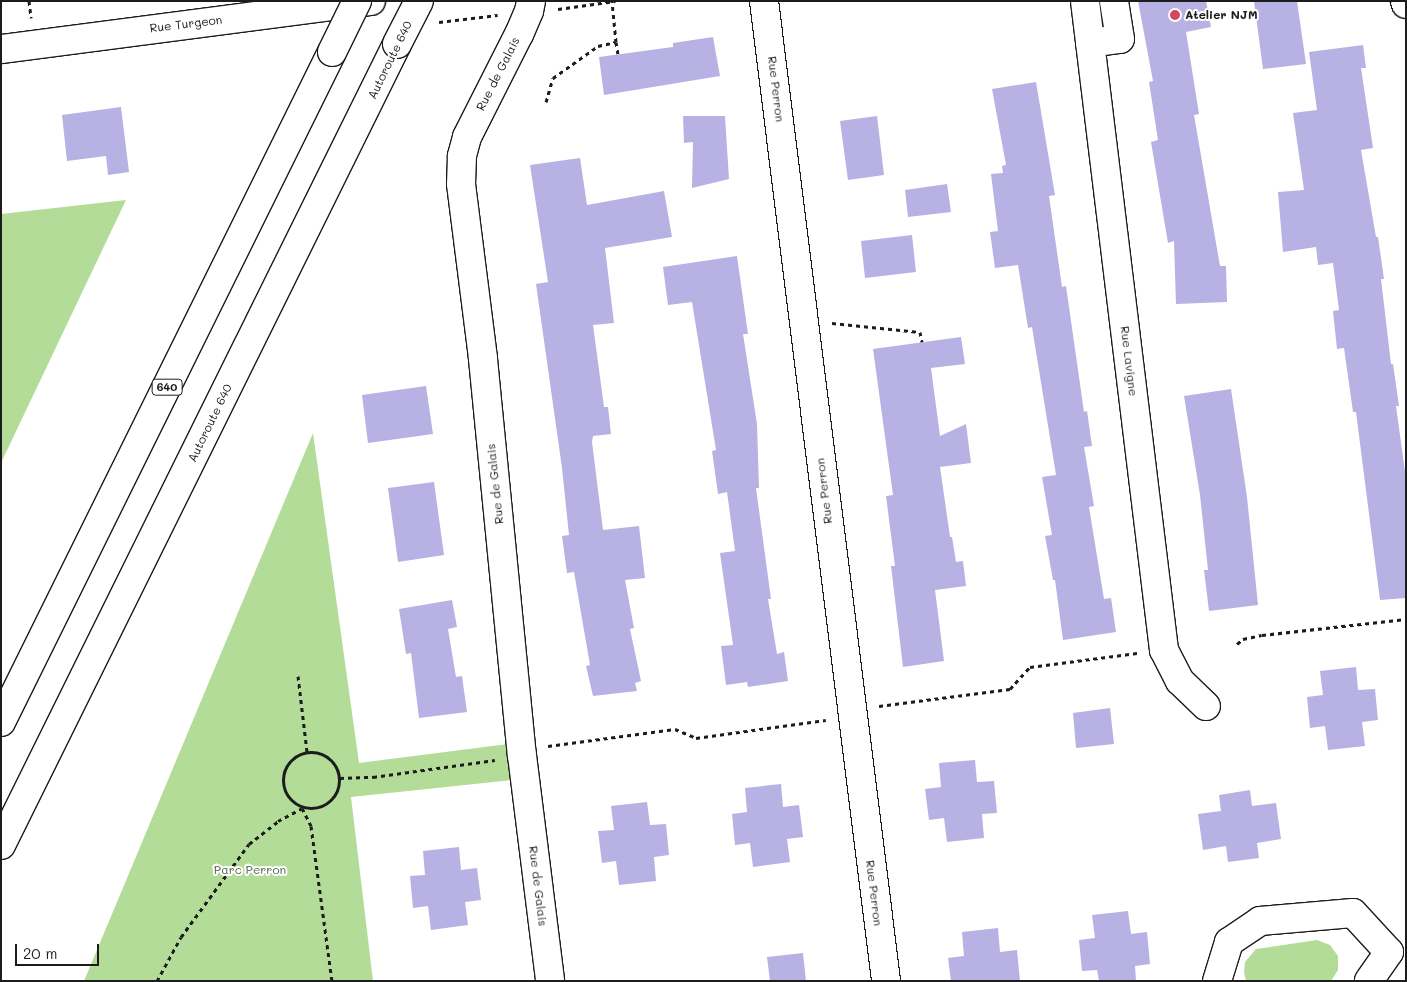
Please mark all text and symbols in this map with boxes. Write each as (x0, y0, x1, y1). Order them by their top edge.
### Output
place label: Atelier NJM (1185, 8, 1258, 22)
marker: Atelier NJM (1169, 9, 1181, 21)
street label: Rue Turgeon (149, 12, 223, 36)
street label: Autoroute 640 (365, 19, 415, 101)
street label: Rue de Galais (473, 35, 523, 113)
street label: Rue Perron (765, 55, 787, 123)
street label: Rue Lavigne (1118, 325, 1140, 397)
road number: 640 (151, 378, 183, 396)
street label: Autoroute 640 (185, 382, 235, 464)
street label: Rue de Galais (484, 443, 506, 525)
street label: Rue Perron (813, 457, 835, 525)
street label: Rue de Galais (526, 845, 550, 927)
street label: Rue Perron (863, 859, 885, 927)
park label: Parc Perron (214, 863, 286, 877)
scale bar (18, 934, 101, 966)
text: 20 m (23, 943, 57, 963)

